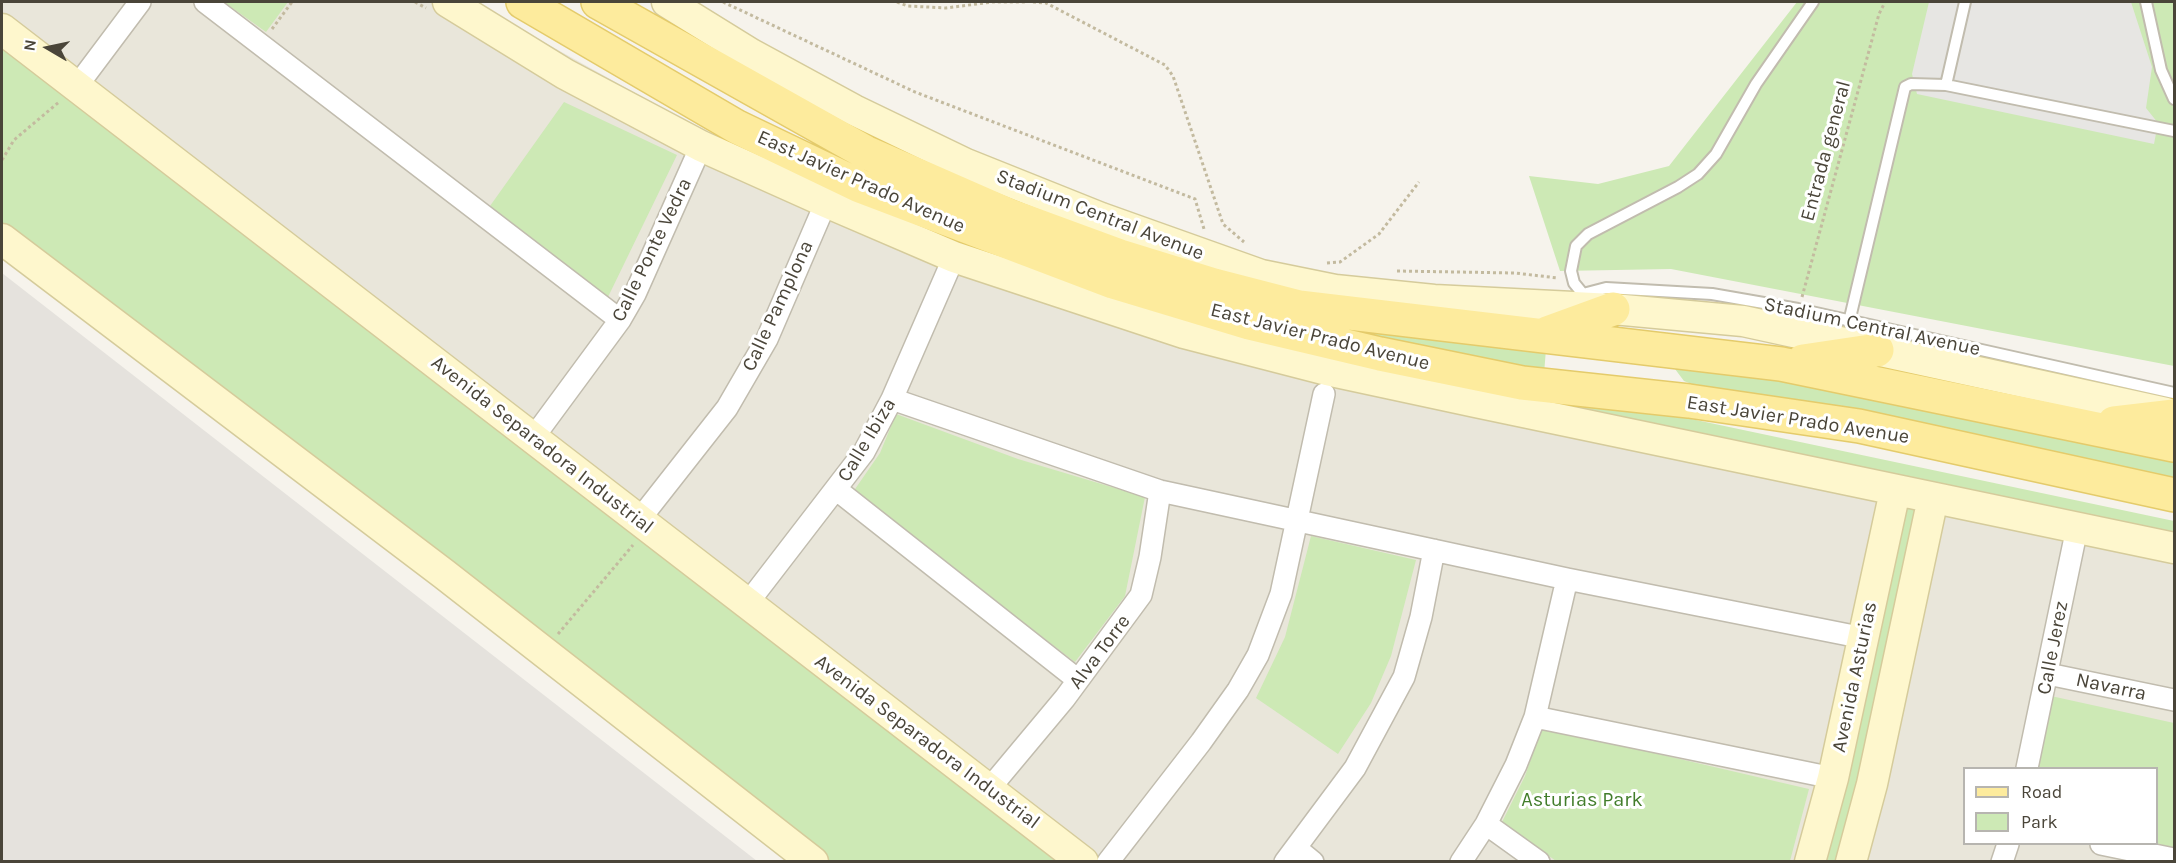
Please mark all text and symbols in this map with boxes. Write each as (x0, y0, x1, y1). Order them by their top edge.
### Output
north arrow (18, 18, 78, 78)
text: N (19, 38, 40, 52)
street label: Entrada general (1796, 78, 1856, 224)
street label: East Javier Prado Avenue (753, 125, 969, 239)
street label: Stadium Central Avenue (993, 164, 1207, 266)
street label: Calle Ponte Vedra (607, 174, 697, 326)
street label: Calle Pamplona (737, 237, 819, 375)
street label: Stadium Central Avenue (1762, 292, 1982, 362)
street label: East Javier Prado Avenue (1208, 298, 1432, 376)
street label: Avenida Separadora Industrial (426, 351, 658, 539)
street label: East Javier Prado Avenue (1685, 391, 1911, 449)
street label: Calle Ibiza (833, 394, 901, 486)
street label: Calle Jerez (2032, 599, 2074, 697)
street label: Avenida Asturias (1827, 600, 1883, 754)
street label: Alva Torre (1064, 610, 1136, 694)
street label: Avenida Separadora Industrial (810, 650, 1044, 834)
street label: Navarra (2074, 668, 2148, 706)
legend (1963, 767, 2158, 845)
text: Road (2021, 781, 2062, 803)
park label: Asturias Park (1521, 788, 1643, 812)
text: Park (2021, 811, 2058, 833)

